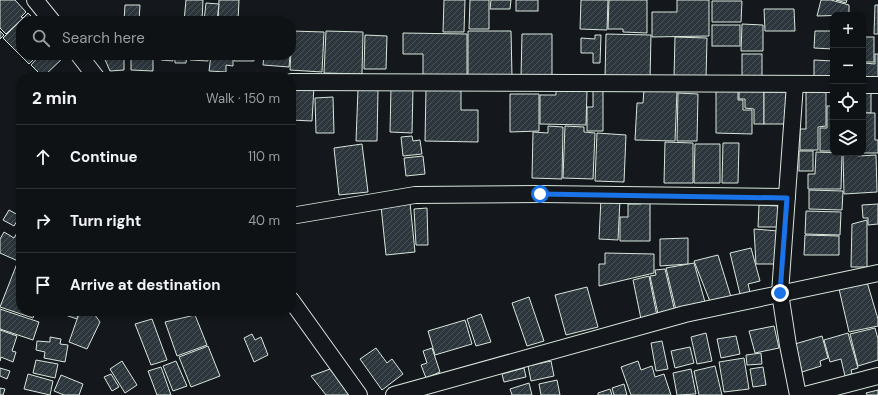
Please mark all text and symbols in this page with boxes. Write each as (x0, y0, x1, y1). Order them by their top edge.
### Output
map controls (830, 12, 866, 156)
button: + (830, 12, 866, 48)
search box (16, 16, 296, 60)
icon: search (30, 27, 52, 49)
text: Search here (62, 28, 145, 48)
button: − (830, 48, 866, 84)
button: locate (830, 84, 866, 120)
text: 2 min (32, 87, 77, 109)
text: Walk · 150 m (206, 90, 280, 107)
button: layers (830, 120, 866, 156)
icon: ahead (32, 146, 54, 168)
text: Continue (70, 147, 138, 167)
text: 110 m (248, 148, 280, 165)
route start (531, 185, 549, 203)
icon: right (32, 210, 54, 232)
text: Turn right (70, 211, 141, 231)
text: 40 m (248, 212, 280, 229)
icon: arrive (32, 274, 54, 296)
text: Arrive at destination (70, 275, 221, 295)
route end (771, 284, 789, 302)

